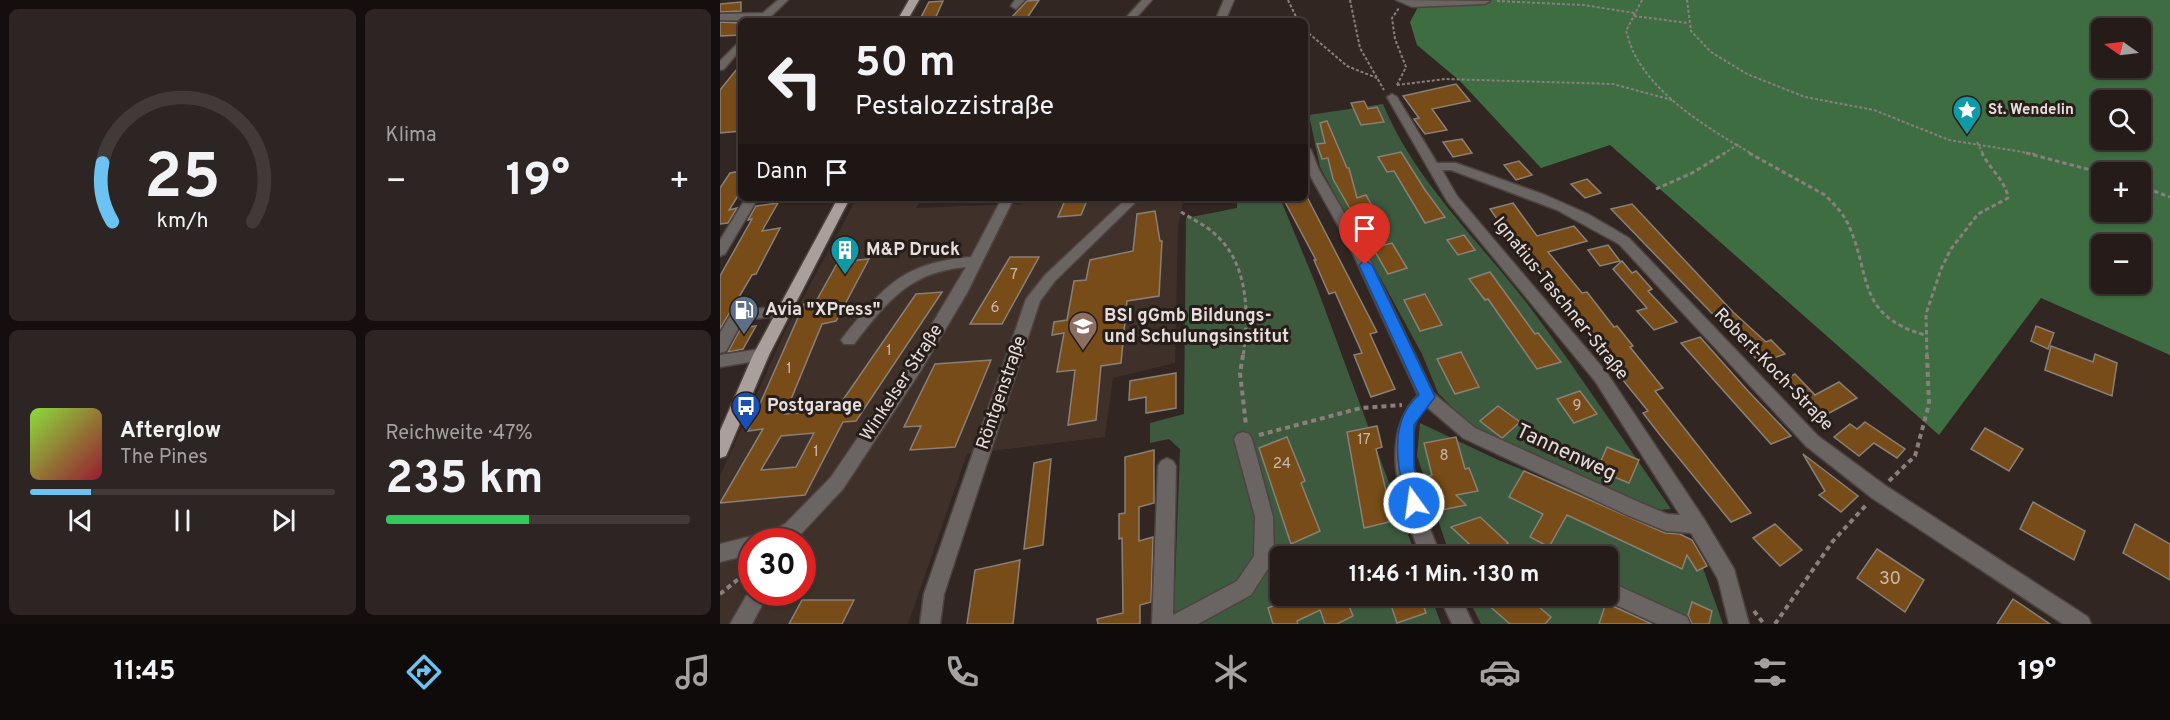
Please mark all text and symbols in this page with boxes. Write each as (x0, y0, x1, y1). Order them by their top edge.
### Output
north arrow (2091, 18, 2151, 78)
map controls (2091, 18, 2151, 294)
text: 50 m (855, 38, 956, 91)
icon: left (756, 42, 834, 120)
text: Pestalozzistraße (855, 90, 1054, 124)
button: search (2091, 90, 2151, 150)
place icon: St. Wendelin (1951, 94, 1983, 136)
place label: St. Wendelin (1988, 101, 2074, 120)
text: Klima (386, 123, 437, 149)
text: 25 (144, 141, 220, 220)
text: 19° (506, 154, 570, 211)
icon: arrive (820, 156, 853, 189)
text: Dann (756, 159, 808, 186)
text: − (386, 162, 407, 204)
text: + (669, 162, 690, 204)
button: + (2091, 162, 2151, 222)
pin (1339, 203, 1390, 265)
text: km/h (156, 208, 208, 235)
icon: arrive (1348, 212, 1381, 245)
street label: Ignatius-Taschner-Straße (1487, 213, 1633, 385)
building icon: M&P Druck (829, 234, 861, 276)
button: − (2091, 234, 2151, 294)
place label: M&P Druck (866, 239, 960, 262)
house number: 7 (1010, 266, 1018, 285)
fuel station icon: Avia "XPress" (728, 294, 760, 336)
place label: Avia "XPress" (765, 299, 881, 322)
house number: 6 (991, 299, 1000, 318)
street label: Robert-Koch-Straße (1708, 304, 1838, 436)
place label: BSI gGmb Bildungs- und Schulungsinstitut (1104, 305, 1289, 349)
school or university icon: BSI gGmb Bildungs- und Schulungsinstitut (1067, 310, 1099, 352)
street label: Winkelser Straße (856, 320, 948, 446)
street label: Röntgenstraße (972, 333, 1032, 453)
house number: 1 (886, 342, 892, 361)
house number: 1 (786, 360, 792, 379)
bus stop icon: Postgarage (730, 390, 762, 432)
place label: Postgarage (767, 395, 862, 418)
house number: 9 (1573, 397, 1581, 416)
text: Afterglow (120, 418, 221, 445)
street label: Tannenweg (1511, 418, 1621, 488)
text: Reichweite · 47% (386, 421, 533, 447)
house number: 17 (1357, 431, 1371, 450)
house number: 1 (813, 443, 819, 462)
text: The Pines (120, 445, 208, 471)
house number: 8 (1439, 447, 1449, 466)
text: 235 km (386, 452, 543, 509)
house number: 24 (1273, 455, 1291, 474)
position arrow (1382, 471, 1446, 535)
icon: previous (64, 504, 97, 537)
icon: pause (166, 504, 199, 537)
icon: next (267, 504, 300, 537)
speed limit sign: 30 (738, 528, 816, 606)
text: 11:46 · 1 Min. · 130 m (1349, 562, 1539, 589)
house number: 30 (1879, 568, 1901, 591)
icon: directions (403, 651, 445, 693)
icon: music (672, 651, 714, 693)
icon: phone (941, 651, 983, 693)
icon: climate (1210, 651, 1252, 693)
icon: car (1479, 651, 1521, 693)
icon: filters (1749, 651, 1791, 693)
text: 11:45 (114, 655, 176, 689)
text: 19° (2018, 655, 2056, 689)

